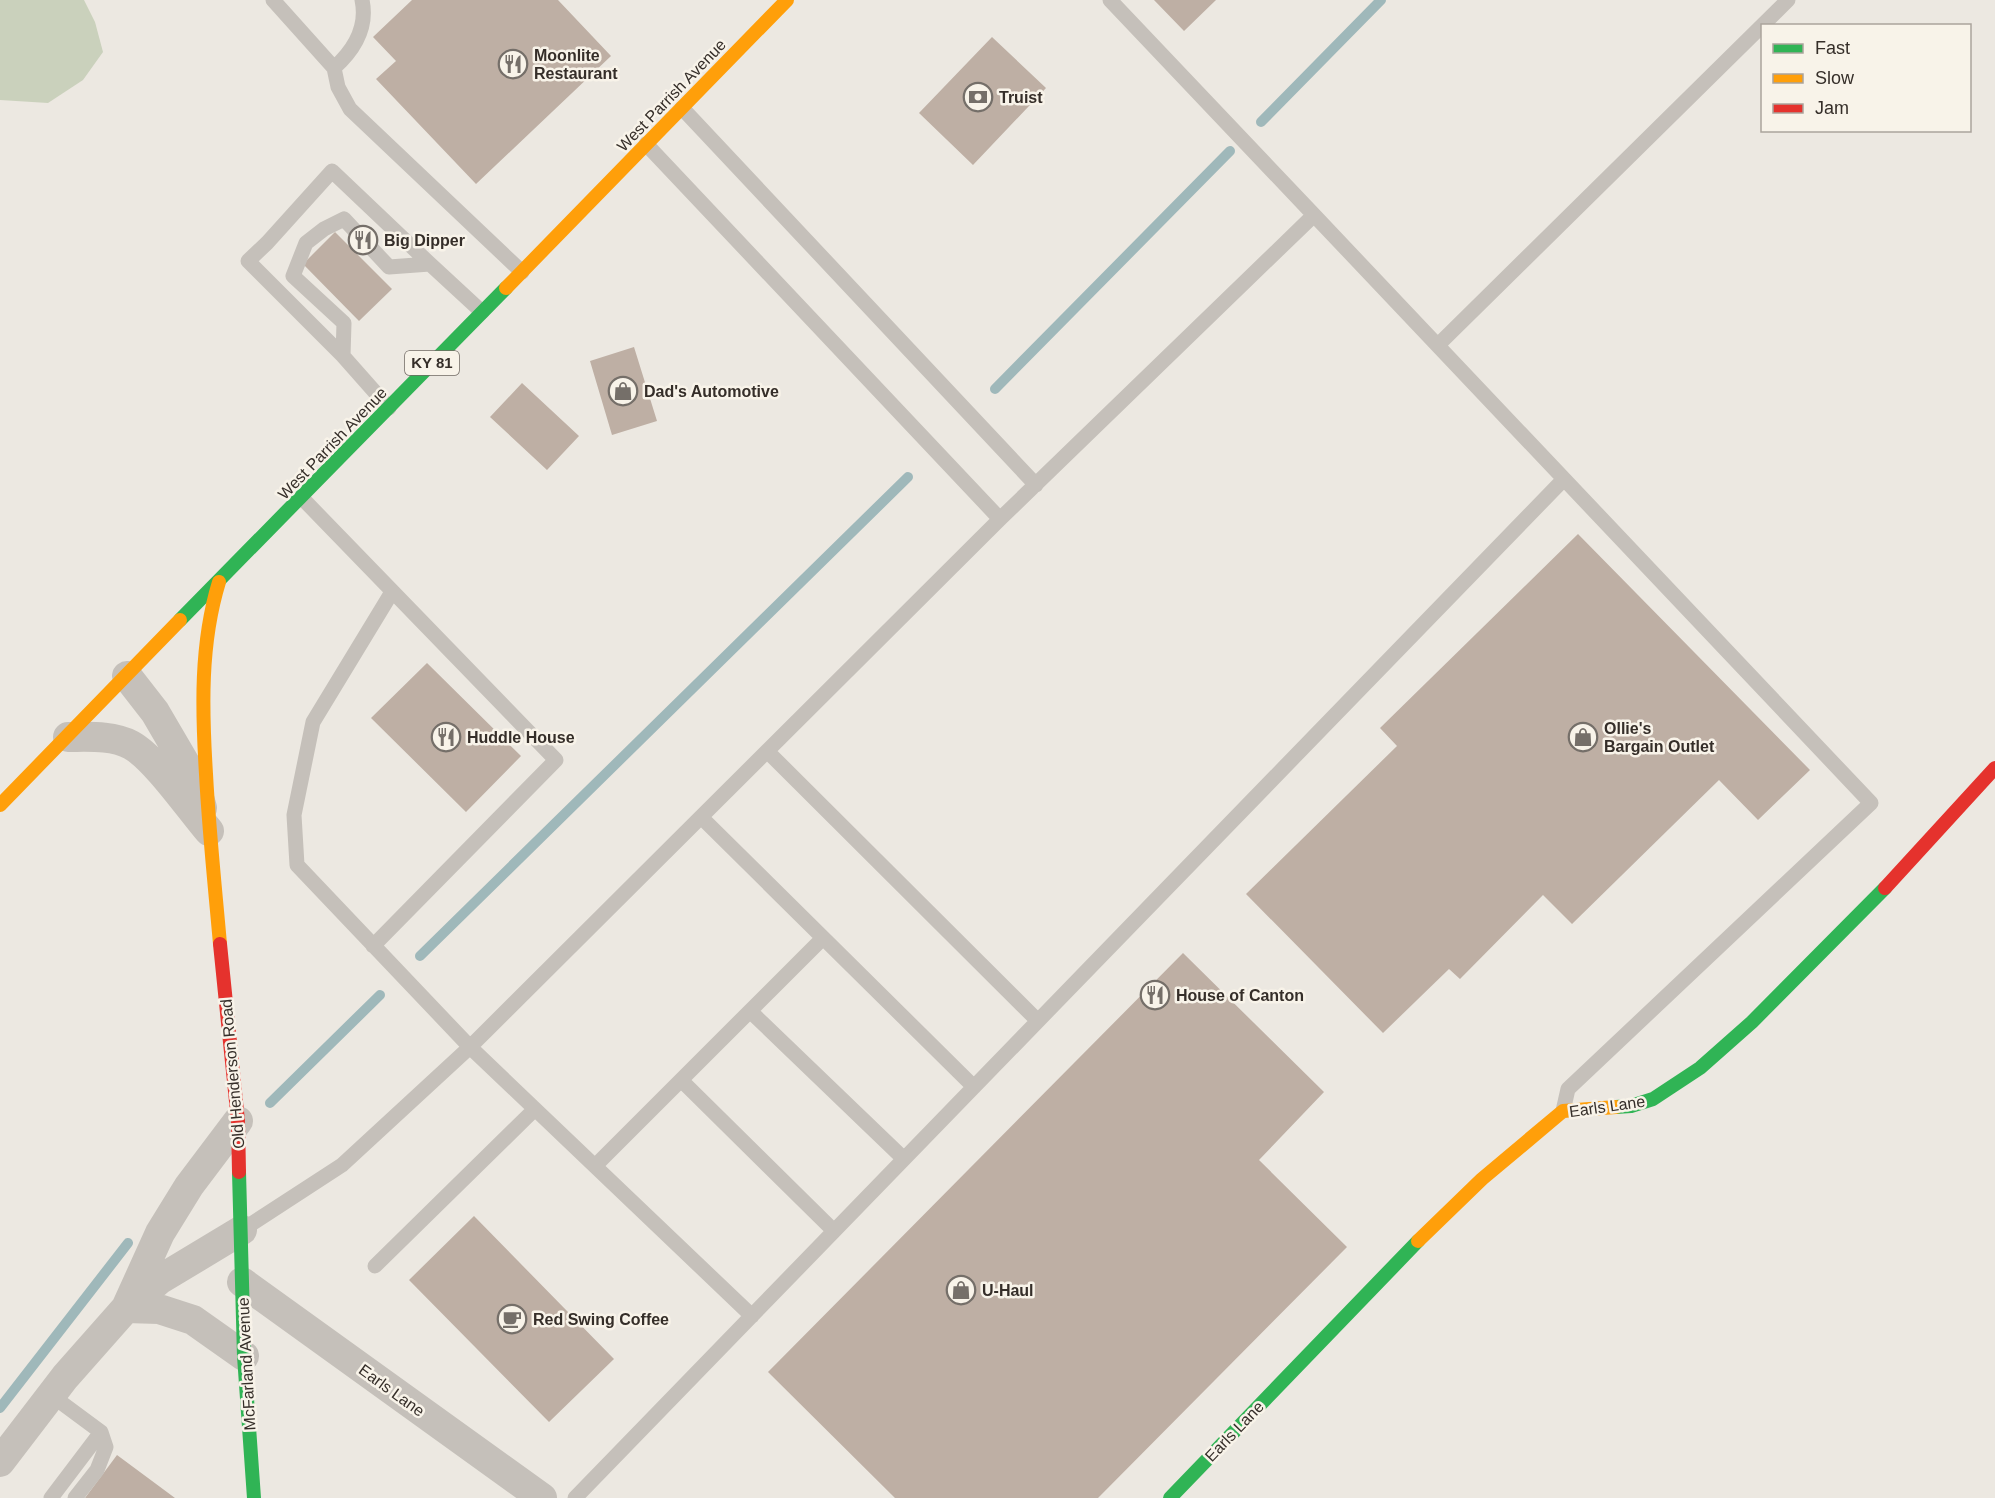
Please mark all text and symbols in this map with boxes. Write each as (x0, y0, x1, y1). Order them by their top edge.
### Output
legend (1761, 24, 1971, 132)
street label: West Parrish Avenue (614, 36, 729, 155)
text: Fast (1815, 38, 1850, 58)
place label: Moonlite Restaurant (534, 47, 618, 82)
restaurant icon: Moonlite Restaurant (497, 48, 529, 80)
text: Slow (1815, 68, 1855, 88)
bank icon: Truist (962, 81, 994, 113)
place label: Truist (999, 89, 1043, 106)
text: Jam (1815, 98, 1849, 118)
restaurant icon: Big Dipper (347, 224, 379, 256)
place label: Big Dipper (384, 232, 465, 249)
road number: KY 81 (405, 351, 459, 375)
shop icon: Dad's Automotive (607, 375, 639, 407)
place label: Dad's Automotive (644, 383, 779, 400)
street label: West Parrish Avenue (275, 384, 390, 503)
place label: Ollie's Bargain Outlet (1604, 720, 1715, 755)
restaurant icon: Huddle House (430, 721, 462, 753)
shop icon: Ollie's Bargain Outlet (1567, 721, 1599, 753)
place label: Huddle House (467, 729, 575, 746)
restaurant icon: House of Canton (1139, 979, 1171, 1011)
place label: House of Canton (1176, 987, 1304, 1004)
street label: Old Henderson Road (217, 998, 248, 1150)
street label: Earls Lane (1568, 1093, 1646, 1120)
shop icon: U-Haul (945, 1274, 977, 1306)
place label: U-Haul (982, 1282, 1034, 1299)
street label: McFarland Avenue (235, 1297, 258, 1431)
cafe icon: Red Swing Coffee (496, 1303, 528, 1335)
place label: Red Swing Coffee (533, 1311, 669, 1328)
street label: Earls Lane (356, 1361, 428, 1420)
street label: Earls Lane (1202, 1398, 1267, 1465)

